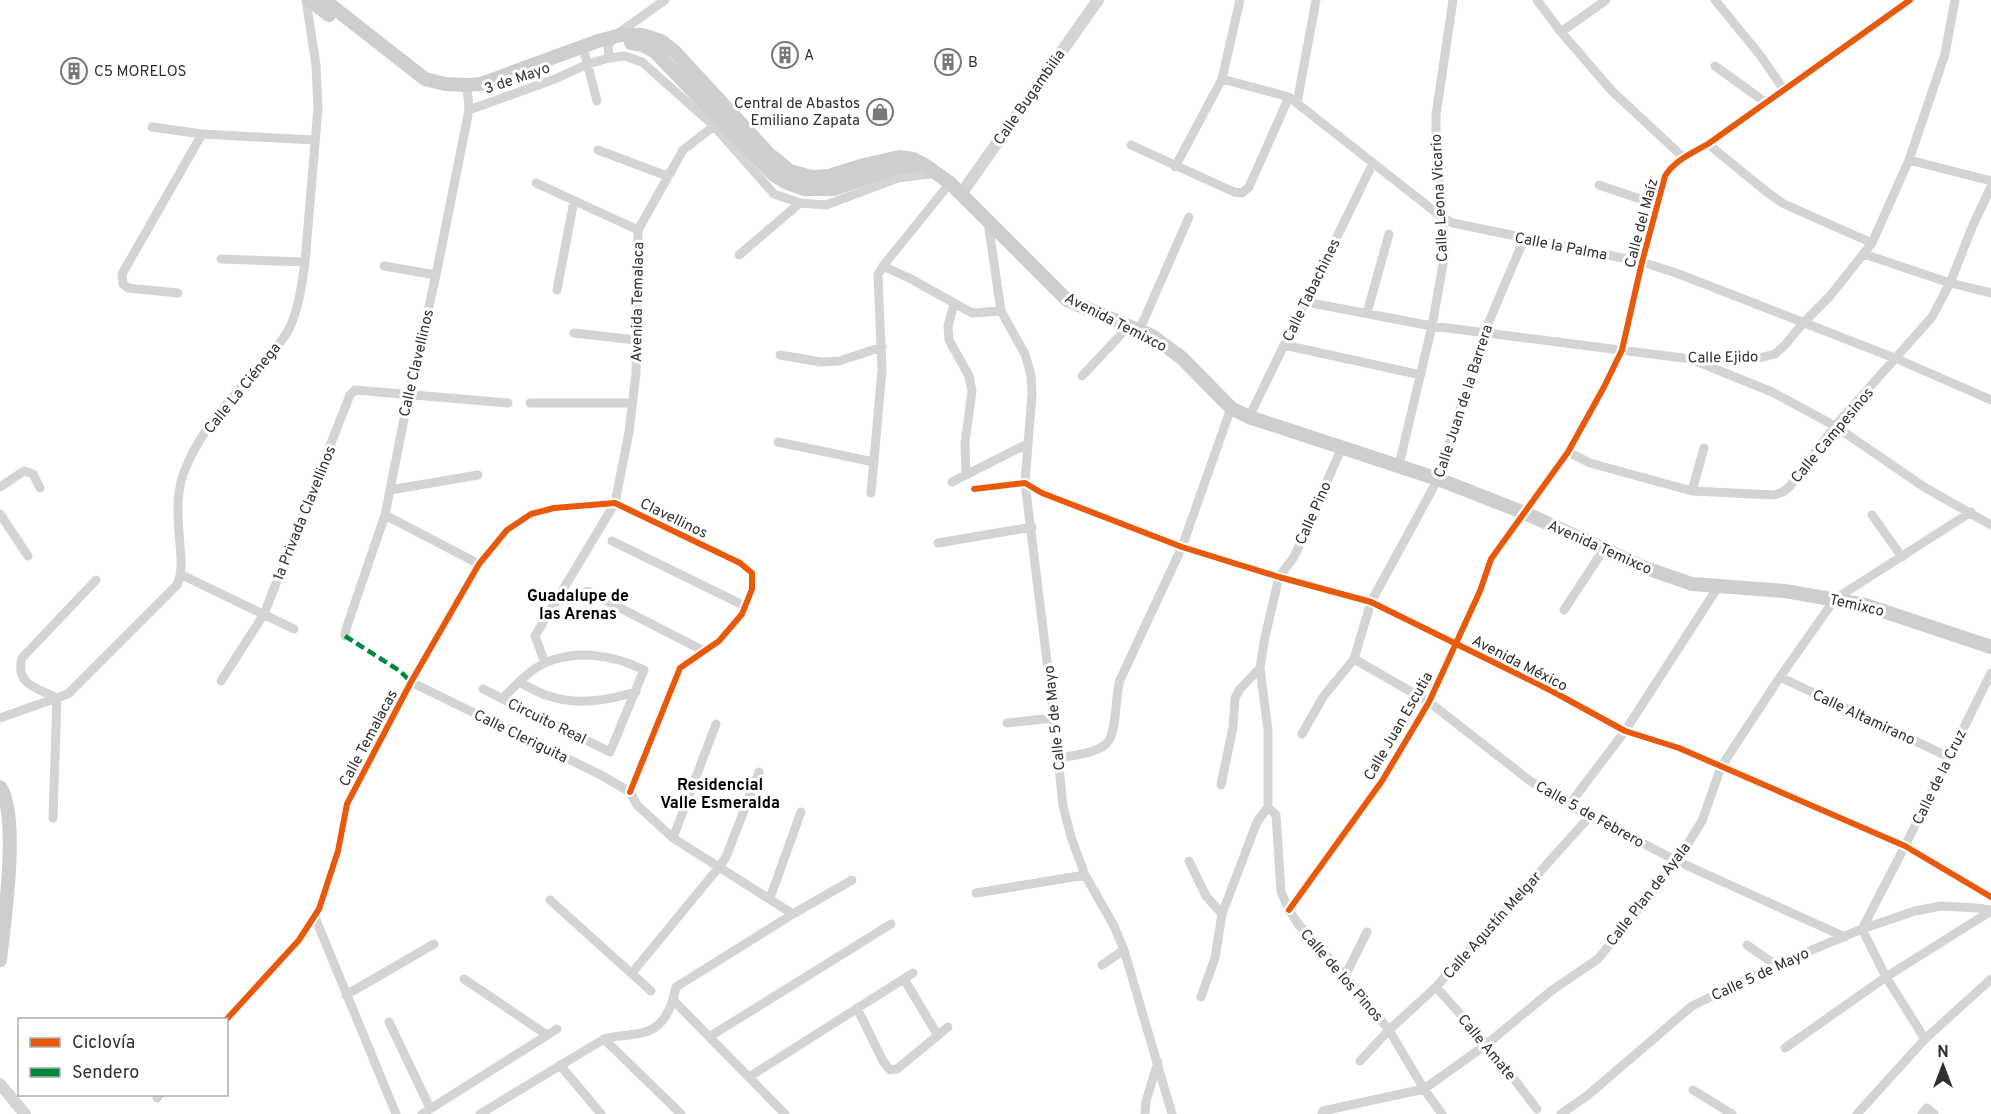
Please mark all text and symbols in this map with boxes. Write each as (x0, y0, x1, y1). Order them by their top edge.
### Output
building icon: A (770, 40, 800, 70)
street label: Calle Bugambilia (990, 46, 1070, 149)
place label: A (804, 47, 814, 66)
building icon: B (933, 47, 963, 77)
place label: B (968, 54, 978, 73)
building icon: C5 MORELOS (59, 56, 89, 86)
street label: 3 de Mayo (482, 59, 553, 100)
place label: C5 MORELOS (94, 63, 187, 82)
place label: Central de Abastos Emiliano Zapata (734, 95, 860, 131)
shop icon: Central de Abastos Emiliano Zapata (865, 97, 895, 127)
street label: Calle Leona Vicario (1428, 133, 1453, 263)
street label: Calle del Maíz (1621, 177, 1664, 270)
street label: Calle la Palma (1513, 229, 1609, 266)
street label: Calle Tabachines (1279, 236, 1345, 345)
street label: Avenida Temalaca (628, 242, 649, 362)
street label: Avenida Temixco (1061, 289, 1170, 357)
street label: Calle Clavellinos (396, 308, 439, 419)
street label: Calle Juan de la Barrera (1431, 322, 1498, 481)
street label: Calle La Ciénega (201, 339, 286, 438)
street label: Calle Ejido (1687, 348, 1759, 369)
street label: Calle Campesinos (1788, 384, 1879, 488)
street label: 1a Privada Clavellinos (270, 443, 341, 584)
street label: Calle Pino (1292, 479, 1337, 548)
street label: Clavellinos (636, 495, 710, 544)
street label: Avenida Temixco (1544, 517, 1654, 580)
district label: Guadalupe de las Arenas (527, 587, 629, 625)
street label: Temixco (1828, 591, 1886, 622)
street label: Avenida México (1468, 632, 1570, 697)
street label: Calle 5 de Mayo (1041, 664, 1070, 771)
street label: Calle Juan Escutia (1360, 669, 1438, 784)
street label: Calle Altamirano (1809, 686, 1918, 751)
street label: Calle Temalacas (336, 687, 403, 790)
street label: Circuito Real (504, 695, 589, 750)
street label: Calle Cleriguita (470, 706, 571, 768)
street label: Calle de la Cruz (1909, 727, 1972, 828)
district label: Residencial Valle Esmeralda (660, 776, 780, 814)
street label: Calle 5 de Febrero (1532, 778, 1647, 853)
street label: Calle Plan de Ayala (1603, 839, 1696, 951)
street label: Calle Agustín Melgar (1440, 868, 1547, 984)
street label: Calle de los Pinos (1295, 926, 1386, 1026)
street label: Calle 5 de Mayo (1709, 944, 1813, 1006)
street label: Calle Amate (1453, 1011, 1519, 1085)
legend (18, 1018, 228, 1096)
text: Ciclovía (72, 1032, 135, 1055)
north arrow (1913, 1036, 1973, 1096)
text: N (1937, 1043, 1949, 1063)
text: Sendero (72, 1062, 139, 1085)

